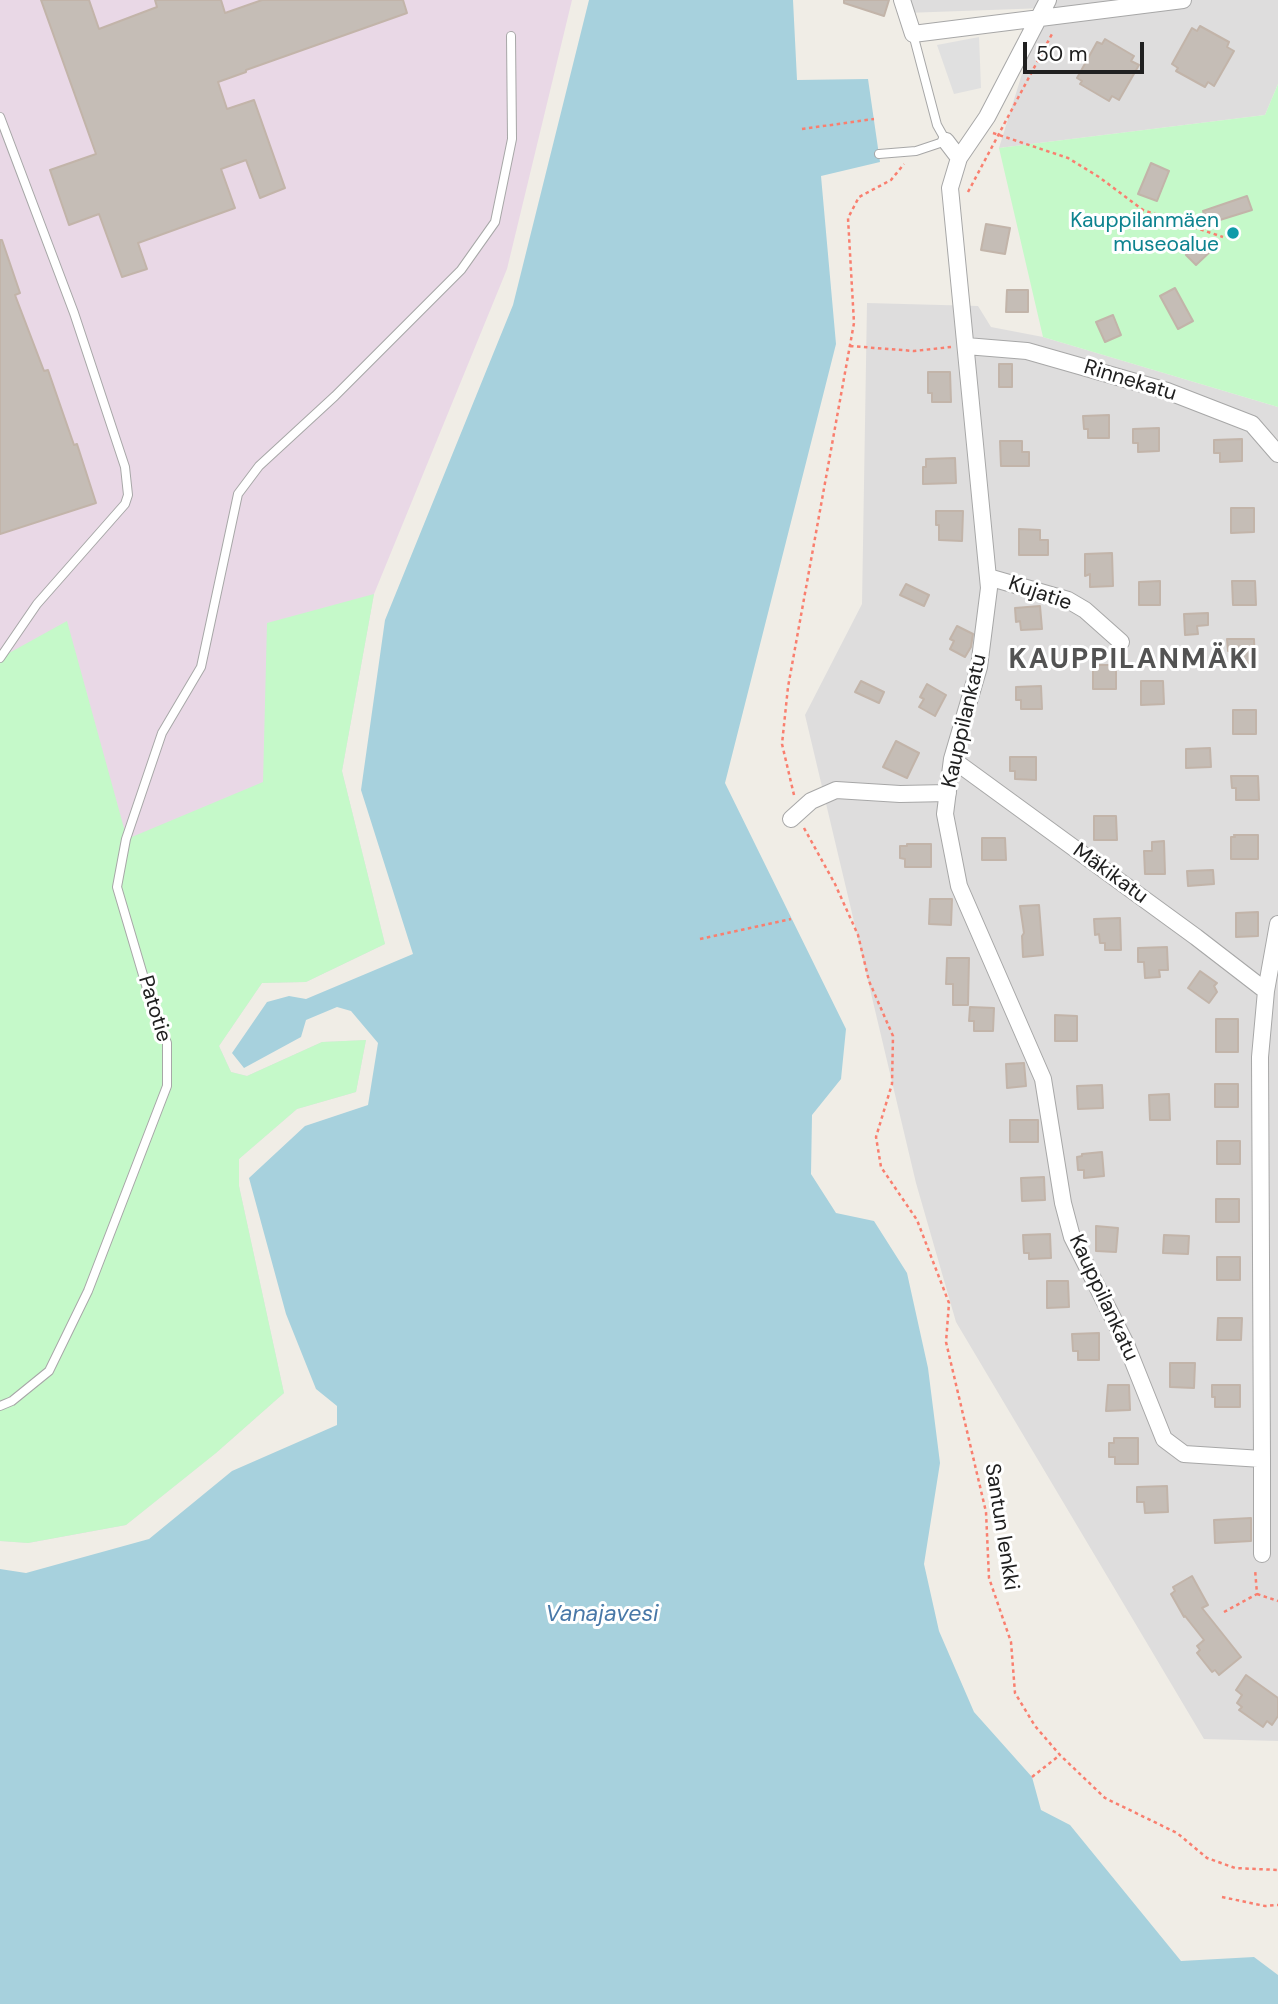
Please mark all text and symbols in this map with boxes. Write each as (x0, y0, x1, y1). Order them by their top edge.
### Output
scale bar (1026, 28, 1147, 72)
text: 50 m (1036, 40, 1087, 68)
place label: Kauppilanmäen museoalue (1070, 208, 1219, 258)
marker: Kauppilanmäen museoalue (1225, 225, 1241, 241)
street label: Rinnekatu (1081, 355, 1179, 407)
street label: Kujatie (1005, 571, 1075, 617)
district label: KAUPPILANMÄKI (1010, 644, 1258, 678)
street label: Kauppilankatu (937, 652, 993, 790)
street label: Mäkikatu (1068, 838, 1152, 910)
street label: Patotie (132, 973, 176, 1045)
street label: Kauppilankatu (1063, 1231, 1143, 1365)
street label: Santun lenkki (979, 1462, 1023, 1592)
water label: Vanajavesi (545, 1601, 659, 1629)

